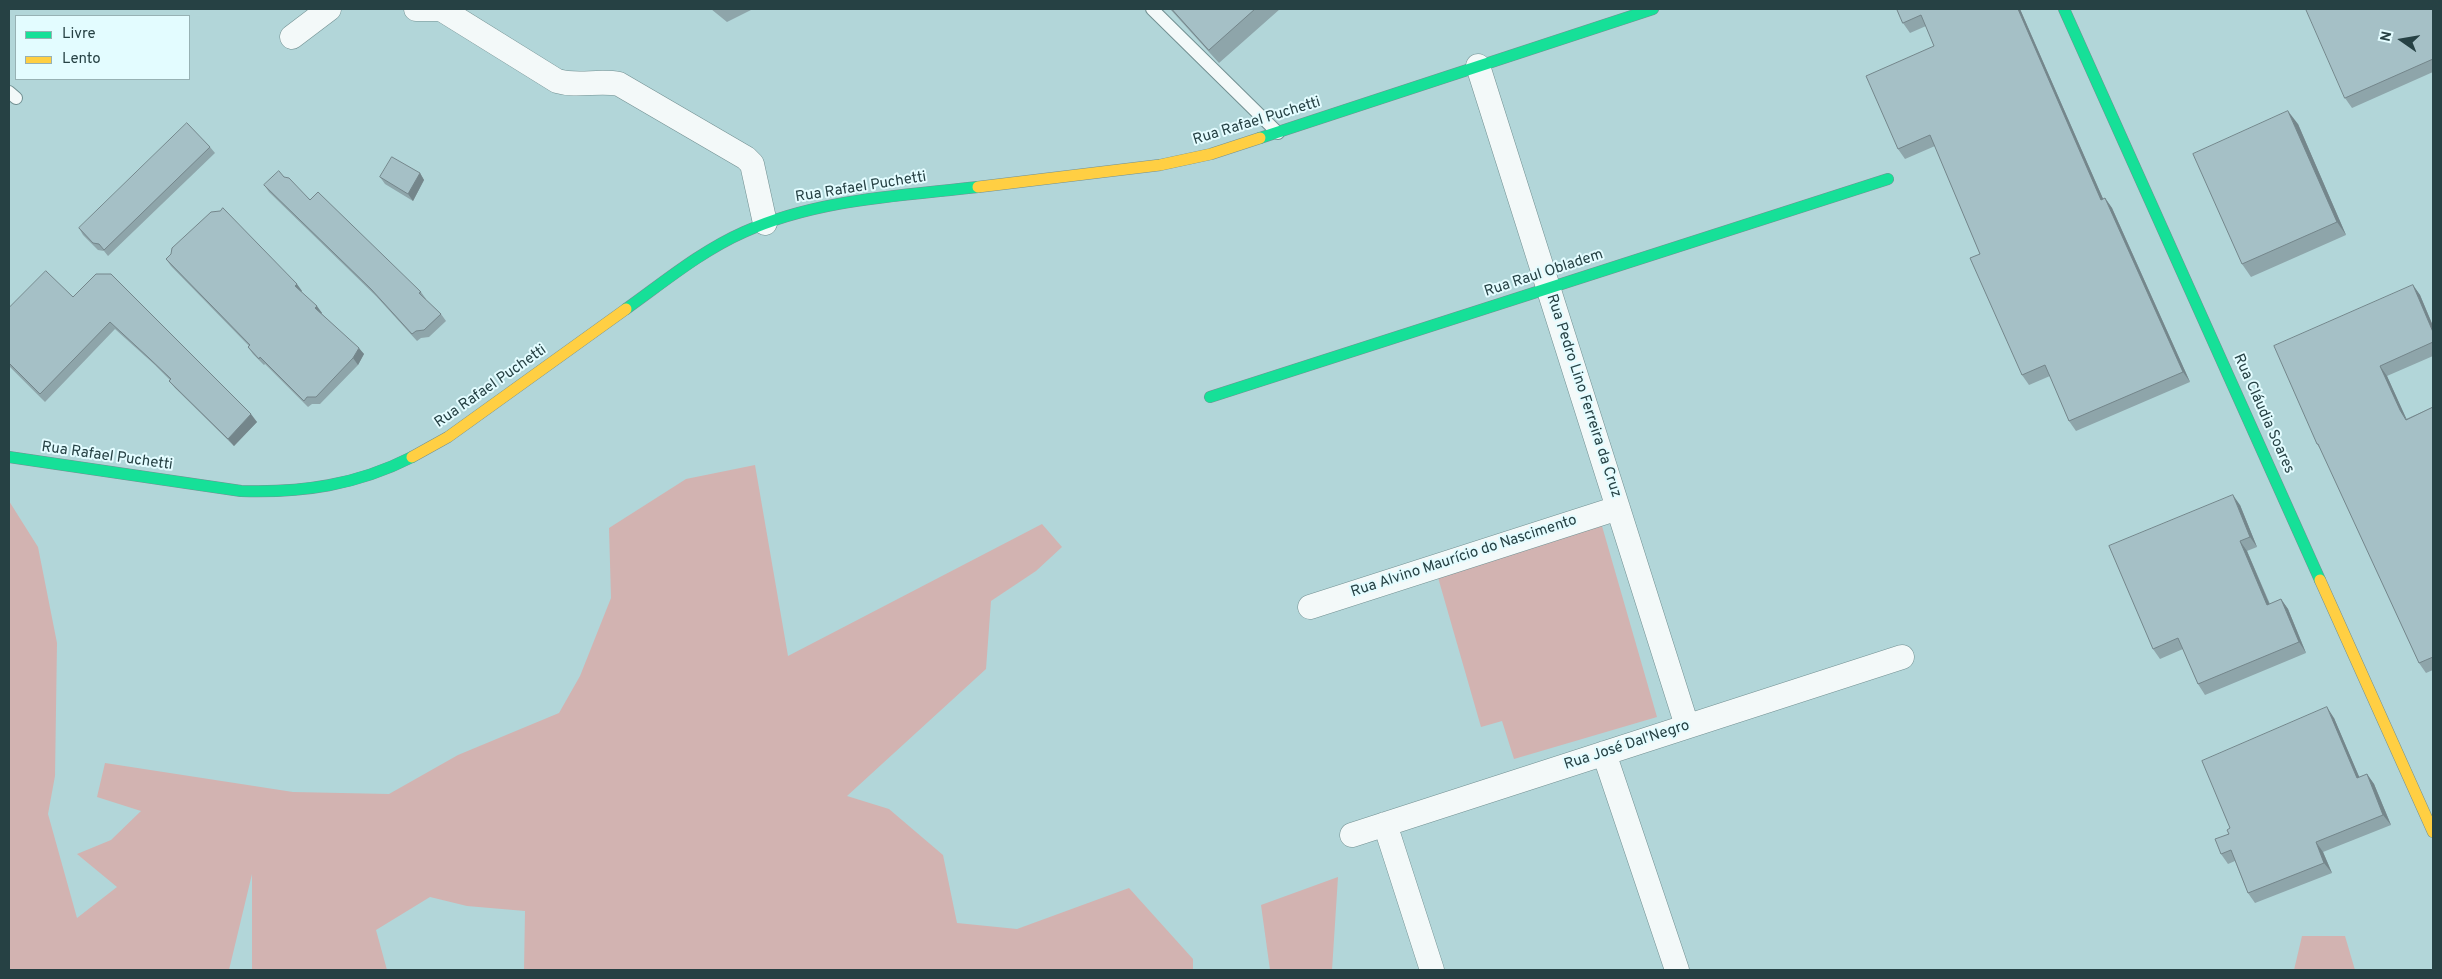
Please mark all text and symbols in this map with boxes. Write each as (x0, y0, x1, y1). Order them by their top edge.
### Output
legend (15, 15, 190, 80)
north arrow (2377, 15, 2427, 65)
text: Livre (62, 25, 96, 44)
text: N (2377, 30, 2396, 43)
text: Lento (62, 50, 101, 69)
street label: Rua Rafael Puchetti (1191, 94, 1323, 150)
street label: Rua Rafael Puchetti (794, 169, 928, 207)
street label: Rua Raul Obladem (1482, 246, 1606, 302)
street label: Rua Pedro Lino Ferreira da Cruz (1542, 292, 1624, 500)
street label: Rua Rafael Puchetti (432, 342, 550, 432)
street label: Rua Cláudia Soares (2229, 351, 2297, 477)
street label: Rua Rafael Puchetti (40, 439, 174, 475)
street label: Rua Alvino Maurício do Nascimento (1349, 512, 1579, 602)
street label: Rua José Dal'Negro (1562, 717, 1692, 775)

